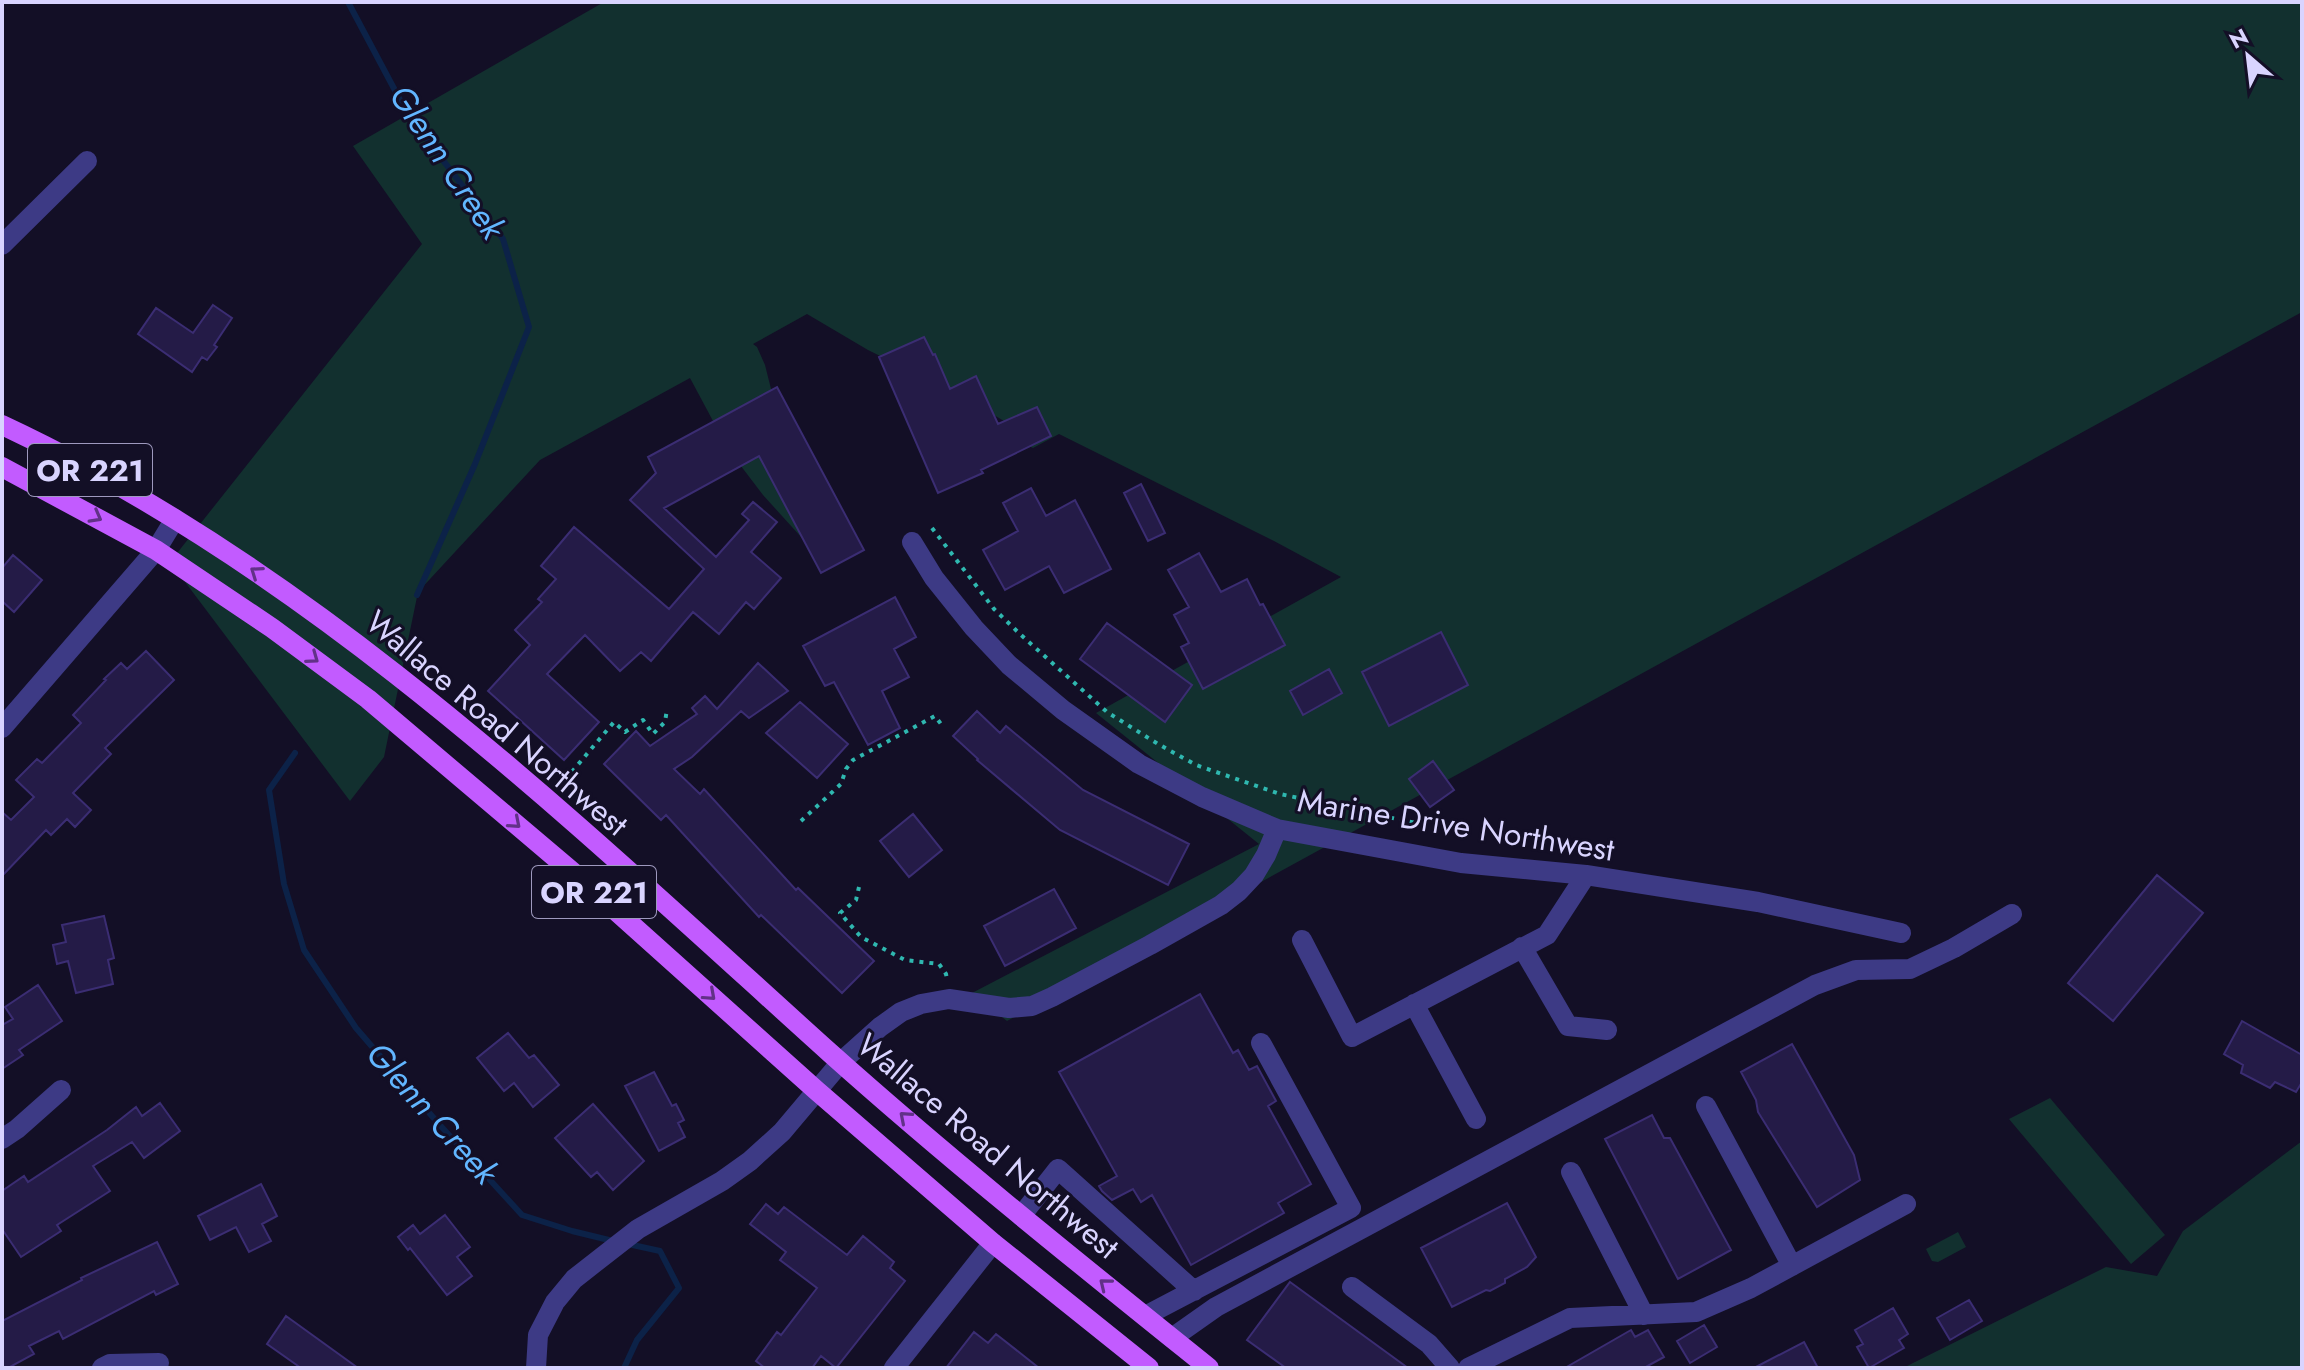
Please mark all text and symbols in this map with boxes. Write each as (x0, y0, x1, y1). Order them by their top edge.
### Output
north arrow (2208, 16, 2288, 96)
text: N (2223, 20, 2254, 57)
water label: Glenn Creek (377, 75, 518, 250)
road number: OR 221 (28, 444, 152, 496)
one-way arrow (87, 507, 101, 523)
one-way arrow (251, 567, 265, 582)
street label: Wallace Road Northwest (356, 599, 638, 847)
one-way arrow (305, 649, 319, 663)
street label: Marine Drive Northwest (1294, 777, 1618, 873)
one-way arrow (505, 813, 520, 828)
road number: OR 221 (532, 866, 656, 918)
one-way arrow (700, 985, 715, 999)
street label: Wallace Road Northwest (847, 1022, 1129, 1270)
water label: Glenn Creek (355, 1031, 510, 1196)
one-way arrow (900, 1112, 915, 1127)
one-way arrow (1099, 1279, 1114, 1294)

